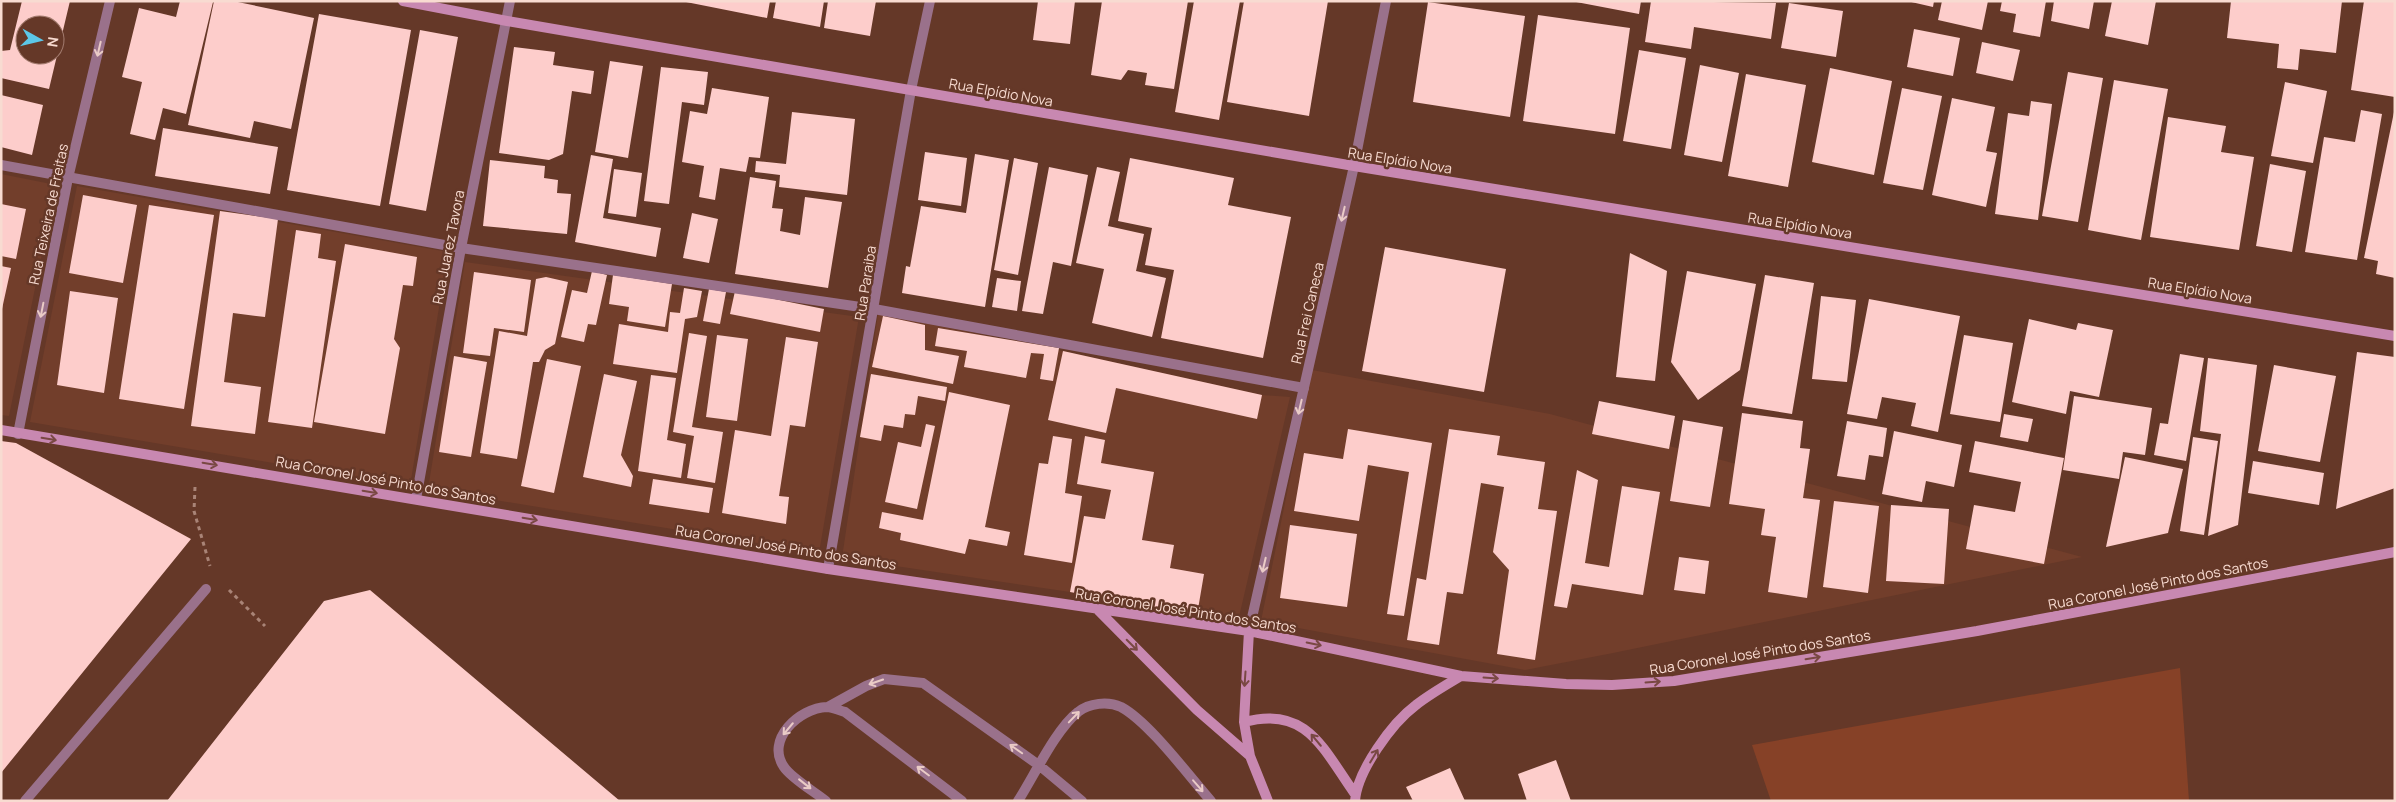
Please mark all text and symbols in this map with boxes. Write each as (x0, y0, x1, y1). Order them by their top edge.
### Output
north arrow (15, 15, 65, 65)
text: N (43, 36, 63, 48)
one-way arrow (94, 40, 103, 56)
street label: Rua Elpídio Nova (948, 74, 1054, 110)
street label: Rua Teixeira de Freitas (24, 142, 72, 286)
street label: Rua Elpídio Nova (1347, 142, 1453, 178)
street label: Rua Juarez Tavora (428, 188, 468, 306)
one-way arrow (1338, 206, 1348, 222)
street label: Rua Elpídio Nova (1747, 207, 1853, 243)
street label: Rua Paraiba (850, 244, 880, 322)
street label: Rua Frei Caneca (1286, 260, 1328, 366)
street label: Rua Elpídio Nova (2147, 272, 2253, 308)
one-way arrow (37, 302, 47, 318)
one-way arrow (1295, 398, 1304, 414)
one-way arrow (41, 434, 57, 444)
street label: Rua Coronel José Pinto dos Santos (274, 451, 498, 509)
one-way arrow (201, 459, 217, 469)
one-way arrow (362, 487, 378, 497)
one-way arrow (522, 514, 538, 524)
street label: Rua Coronel José Pinto dos Santos (674, 520, 898, 574)
street label: Rua Coronel José Pinto dos Santos (2046, 552, 2270, 614)
one-way arrow (1259, 557, 1268, 573)
street label: Rua Coronel José Pinto dos Santos (1074, 583, 1298, 637)
street label: Rua Coronel José Pinto dos Santos (1648, 625, 1872, 679)
one-way arrow (1126, 638, 1138, 651)
one-way arrow (1306, 640, 1322, 650)
one-way arrow (1805, 653, 1821, 663)
one-way arrow (1241, 671, 1250, 687)
one-way arrow (1482, 673, 1498, 682)
one-way arrow (868, 678, 884, 687)
one-way arrow (1645, 678, 1661, 687)
one-way arrow (1068, 711, 1080, 723)
one-way arrow (782, 722, 793, 735)
one-way arrow (1310, 734, 1322, 747)
one-way arrow (1010, 744, 1023, 755)
one-way arrow (1369, 750, 1379, 764)
one-way arrow (917, 766, 930, 777)
one-way arrow (798, 779, 811, 790)
one-way arrow (1192, 780, 1204, 793)

